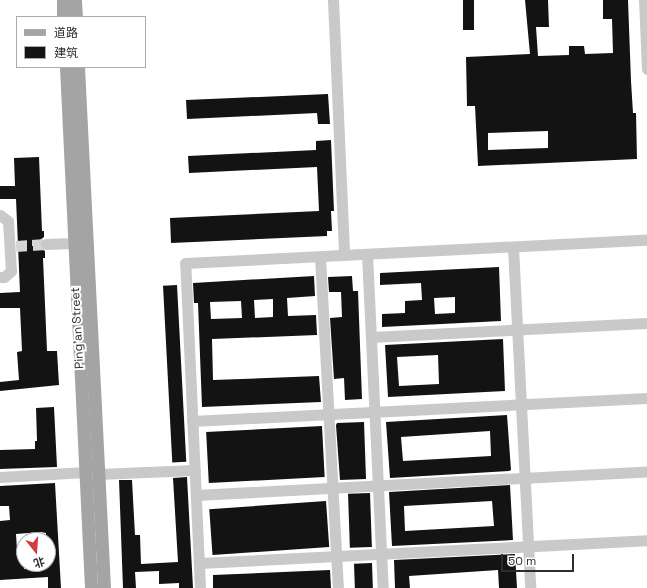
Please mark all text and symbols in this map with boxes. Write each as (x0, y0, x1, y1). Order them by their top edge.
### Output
legend (16, 16, 146, 68)
text: 道路 (54, 25, 78, 41)
text: 建筑 (54, 45, 78, 61)
street label: Ping'an Street (69, 287, 87, 369)
north arrow (16, 532, 56, 572)
scale bar (503, 546, 576, 572)
text: 50 m (508, 553, 536, 569)
text: 北 (32, 554, 47, 571)

